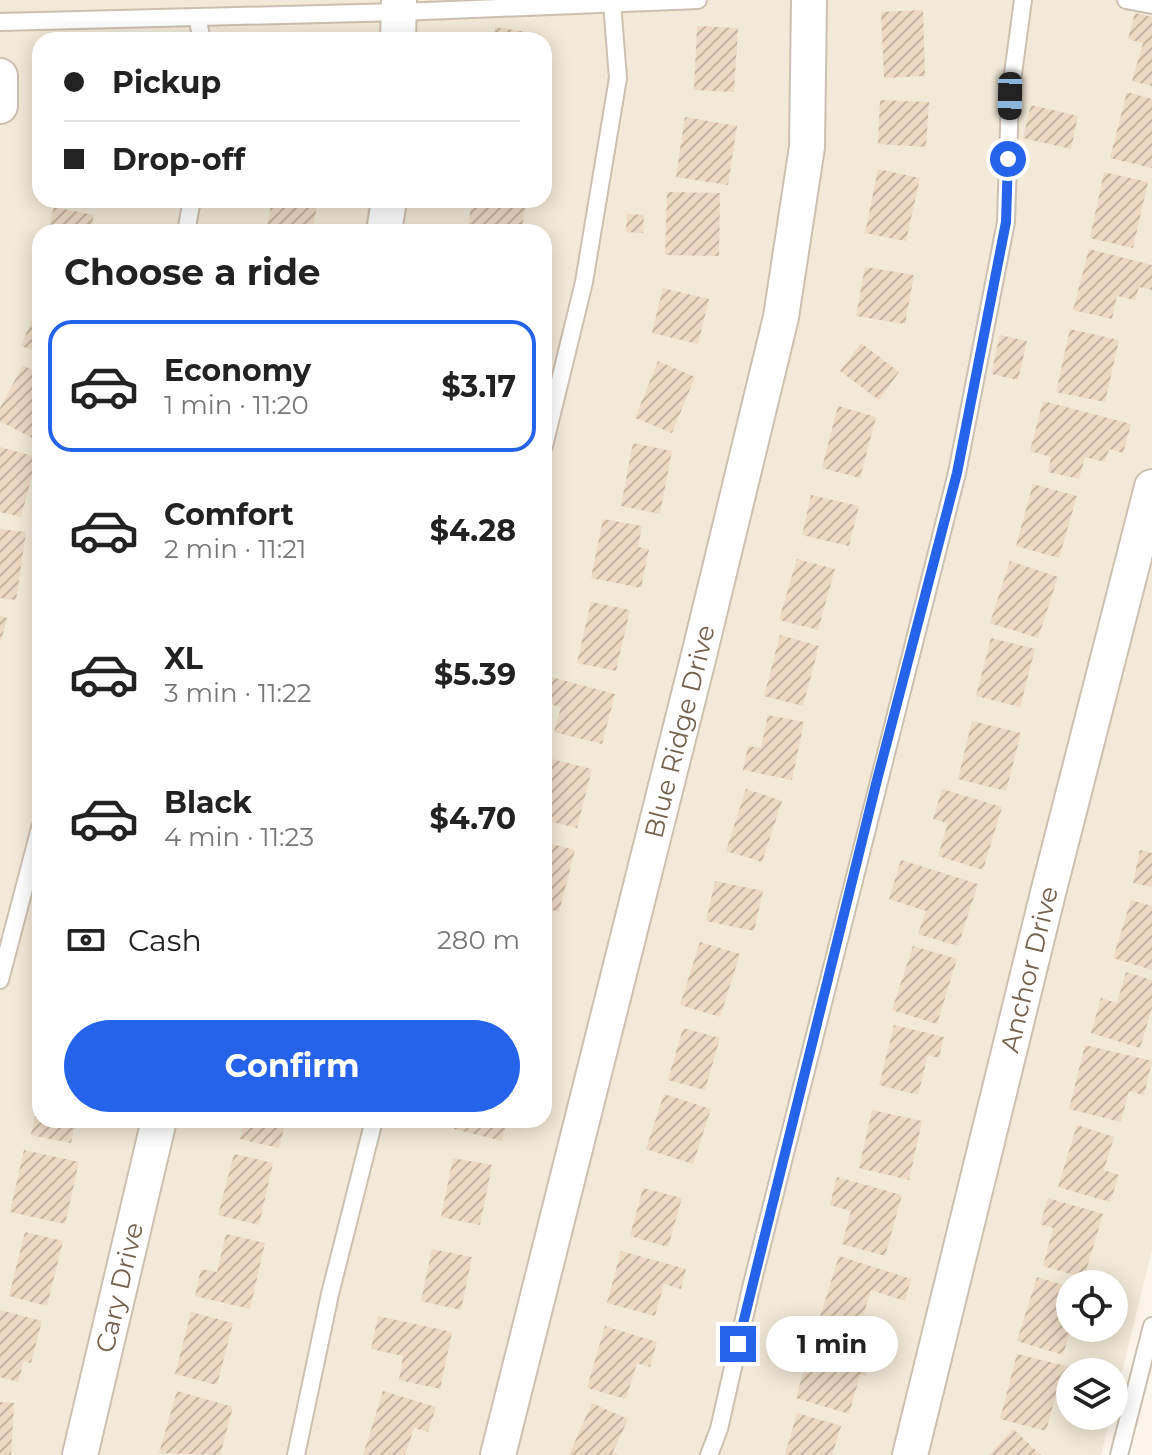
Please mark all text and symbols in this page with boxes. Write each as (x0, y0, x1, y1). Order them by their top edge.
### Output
text: Pickup (112, 64, 221, 101)
car (998, 72, 1022, 120)
text: Drop-off (112, 141, 245, 178)
route start (990, 141, 1026, 177)
text: Choose a ride (64, 250, 321, 294)
icon: car (68, 350, 140, 422)
text: Economy (164, 352, 311, 389)
text: $3.17 (441, 368, 516, 405)
text: 1 min · 11:20 (164, 389, 309, 421)
icon: car (68, 494, 140, 566)
text: Comfort (164, 496, 294, 533)
text: $4.28 (430, 512, 516, 549)
text: 2 min · 11:21 (164, 533, 306, 565)
street label: Blue Ridge Drive (638, 622, 722, 841)
icon: car (68, 638, 140, 710)
text: XL (164, 640, 203, 677)
text: $5.39 (434, 656, 516, 693)
text: 3 min · 11:22 (164, 677, 312, 709)
icon: car (68, 782, 140, 854)
text: Black (164, 784, 252, 821)
text: $4.70 (430, 800, 516, 837)
text: 4 min · 11:23 (164, 821, 314, 853)
street label: Anchor Drive (993, 883, 1065, 1056)
icon: cash (64, 918, 108, 962)
text: Cash (128, 922, 202, 959)
text: 280 m (437, 924, 520, 956)
button: Confirm (64, 1020, 520, 1112)
street label: Cary Drive (89, 1219, 150, 1356)
map controls (1056, 1270, 1128, 1430)
button: locate (1056, 1270, 1128, 1342)
callout: 1 min (766, 1316, 898, 1372)
route end (720, 1326, 756, 1362)
text: 1 min (797, 1328, 867, 1360)
button: layers (1056, 1358, 1128, 1430)

